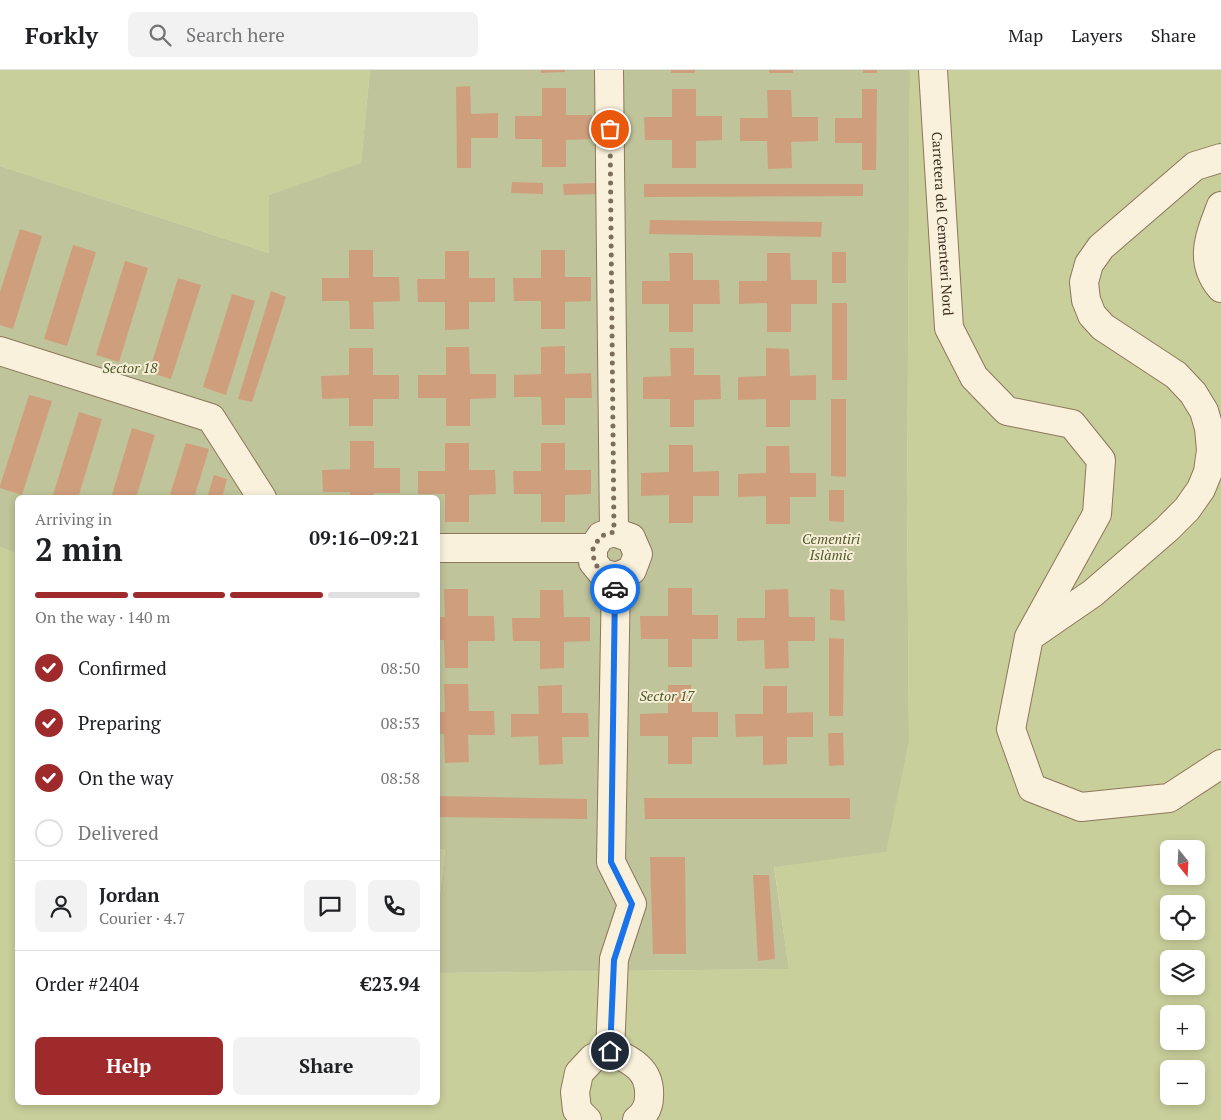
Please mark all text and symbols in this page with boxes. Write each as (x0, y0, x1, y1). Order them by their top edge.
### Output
search box (128, 12, 478, 57)
text: Forkly (25, 19, 98, 51)
icon: search (146, 21, 174, 49)
text: Search here (186, 22, 285, 47)
text: Map (1008, 23, 1043, 47)
text: Layers (1071, 23, 1123, 47)
text: Share (1151, 23, 1196, 47)
pin (589, 108, 631, 150)
icon: bag (596, 115, 624, 143)
street label: Carretera del Cementeri Nord (928, 131, 958, 316)
park label: Sector 18 (102, 358, 158, 377)
text: Arriving in (35, 508, 112, 530)
text: 09:16–09:21 (309, 525, 420, 550)
text: 2 min (35, 528, 123, 570)
park label: Cementiri Islàmic (802, 529, 860, 564)
courier (590, 564, 640, 614)
icon: car (601, 575, 629, 603)
text: On the way · 140 m (35, 606, 170, 628)
icon: check (35, 654, 63, 682)
text: Confirmed (78, 655, 167, 680)
text: 08:50 (381, 657, 420, 679)
park label: Sector 17 (639, 686, 695, 705)
icon: check (35, 709, 63, 737)
text: Preparing (78, 710, 161, 735)
text: 08:53 (381, 712, 420, 734)
icon: check (35, 764, 63, 792)
text: On the way (78, 765, 173, 790)
text: 08:58 (381, 767, 420, 789)
text: Delivered (78, 820, 159, 845)
north arrow (1160, 840, 1205, 885)
map controls (1160, 840, 1205, 1105)
button: person (35, 880, 87, 932)
button: chat (304, 880, 356, 932)
button: phone (368, 880, 420, 932)
text: Jordan (99, 882, 160, 907)
button: locate (1160, 895, 1205, 940)
text: Courier · 4.7 (99, 907, 185, 929)
button: layers (1160, 950, 1205, 995)
text: Order #2404 (35, 971, 139, 996)
text: €23.94 (361, 971, 420, 996)
button: + (1160, 1005, 1205, 1050)
pin (589, 1030, 631, 1072)
button: Help (35, 1037, 223, 1095)
button: Share (233, 1037, 420, 1095)
icon: home (596, 1037, 624, 1065)
button: − (1160, 1060, 1205, 1105)

